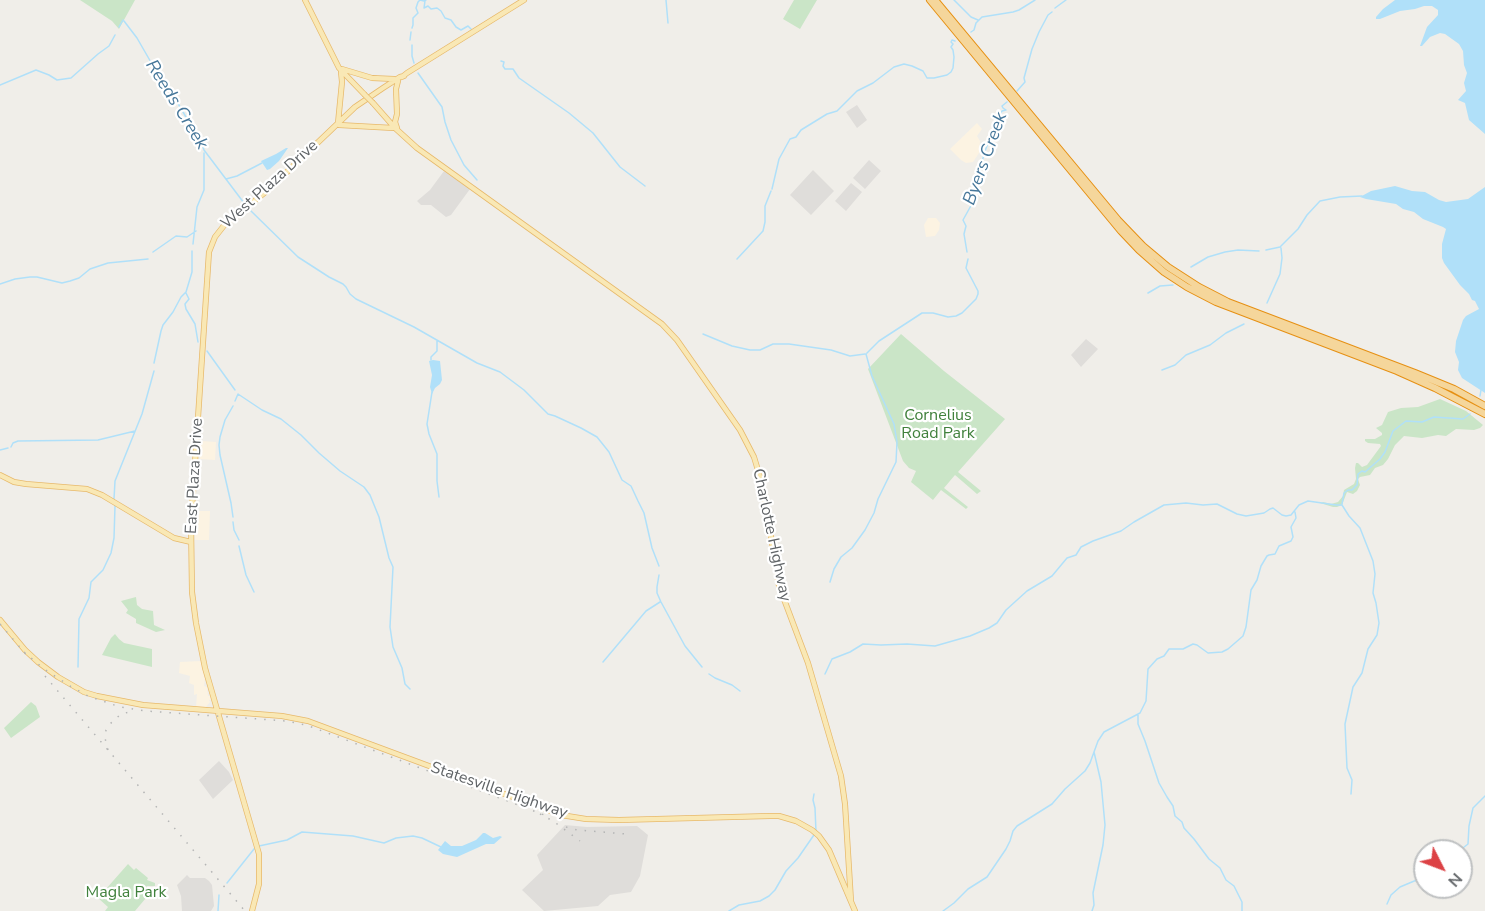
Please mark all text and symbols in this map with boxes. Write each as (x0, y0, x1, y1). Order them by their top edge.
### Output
water label: Reeds Creek (140, 56, 212, 154)
water label: Byers Creek (959, 110, 1013, 208)
street label: West Plaza Drive (218, 136, 322, 234)
park label: Cornelius Road Park (901, 406, 975, 444)
street label: East Plaza Drive (182, 417, 208, 535)
street label: Charlotte Highway (748, 467, 794, 603)
street label: Statesville Highway (428, 759, 570, 823)
north arrow (1413, 839, 1473, 899)
text: N (1443, 868, 1467, 892)
park label: Magla Park (86, 883, 166, 903)

